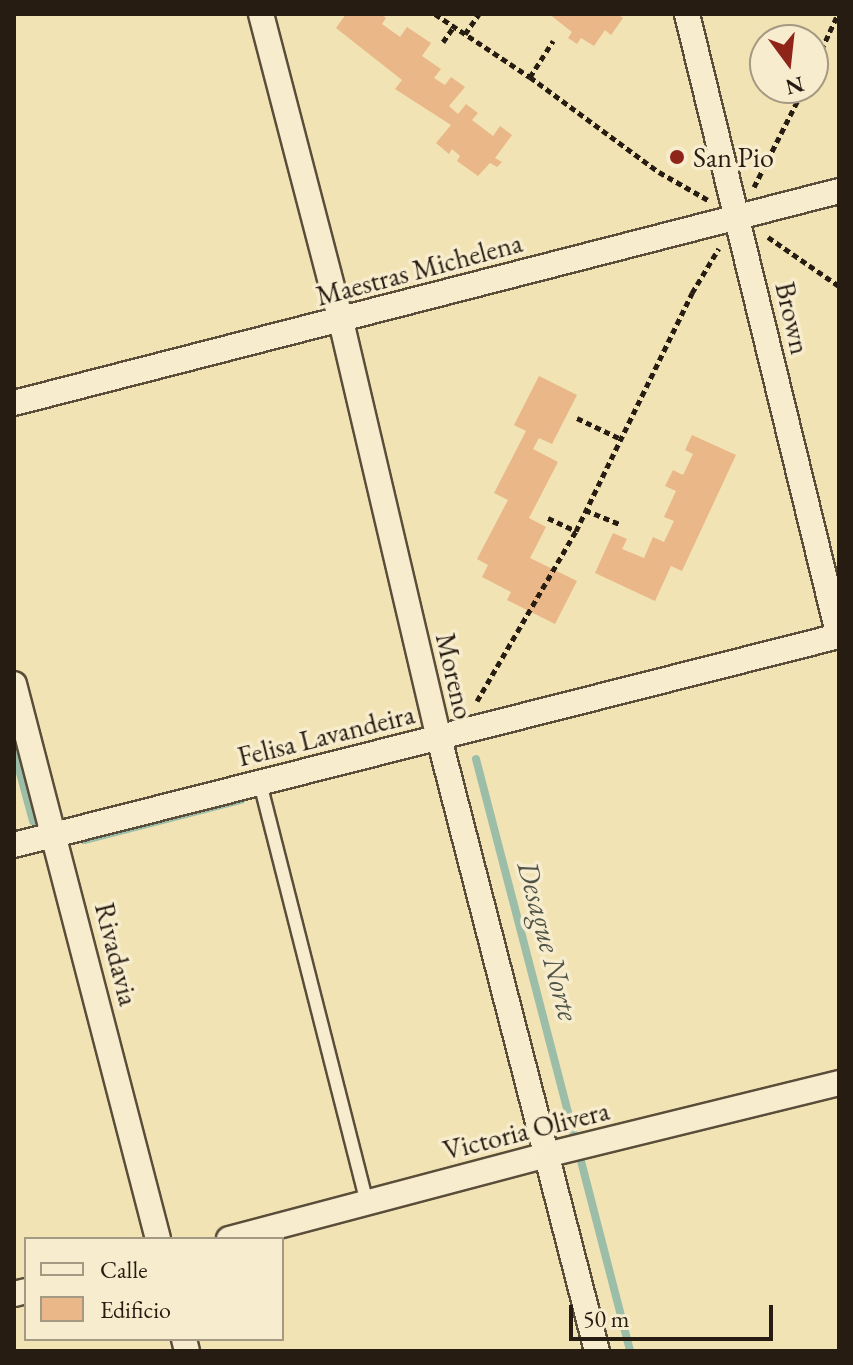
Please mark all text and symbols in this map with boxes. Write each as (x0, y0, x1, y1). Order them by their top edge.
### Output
north arrow (749, 24, 829, 104)
text: N (782, 69, 807, 102)
place label: San Pio (693, 140, 774, 174)
marker: San Pio (668, 148, 686, 166)
street label: Maestras Michelena (312, 225, 526, 313)
street label: Brown (768, 279, 818, 357)
street label: Moreno (429, 630, 481, 722)
street label: Felisa Lavandeira (234, 697, 418, 773)
water label: Desague Norte (509, 857, 587, 1025)
street label: Rivadavia (88, 899, 146, 1009)
street label: Victoria Olivera (439, 1093, 613, 1167)
legend (24, 1237, 284, 1341)
text: Calle (100, 1254, 148, 1285)
scale bar (573, 1289, 777, 1339)
text: Edificio (100, 1294, 171, 1325)
text: 50 m (583, 1303, 630, 1334)

